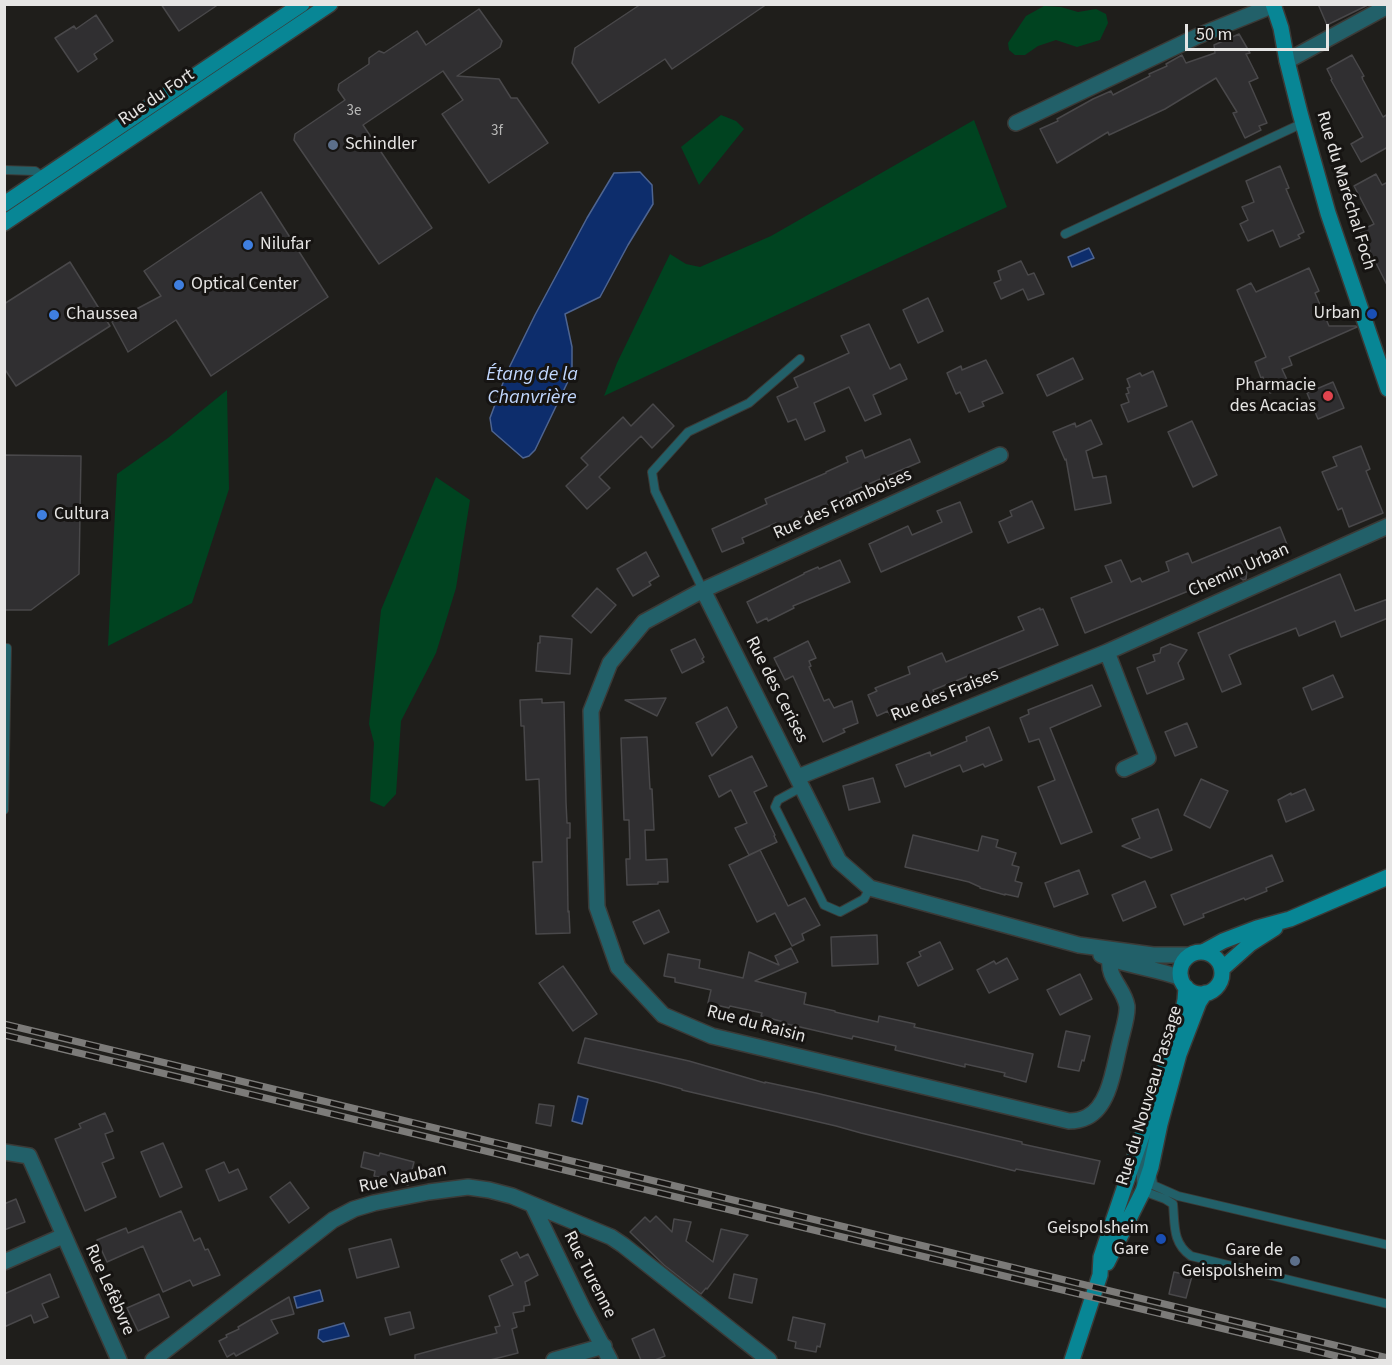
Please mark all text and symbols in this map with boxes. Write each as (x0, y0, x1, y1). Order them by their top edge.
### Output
scale bar (1188, 12, 1332, 50)
text: 50 m (1196, 22, 1232, 47)
street label: Rue du Fort (115, 65, 199, 131)
house number: 3e (347, 103, 361, 121)
street label: Rue du Maréchal Foch (1311, 109, 1379, 273)
house number: 3f (491, 123, 503, 141)
place label: Schindler (345, 134, 417, 156)
marker: Schindler (326, 138, 340, 152)
place label: Nilufar (260, 234, 311, 256)
marker: Nilufar (241, 238, 255, 252)
place label: Optical Center (191, 274, 298, 296)
marker: Optical Center (172, 278, 186, 292)
place label: Urban (1314, 303, 1360, 325)
place label: Chaussea (66, 304, 138, 326)
marker: Urban (1365, 307, 1379, 321)
marker: Chaussea (47, 308, 61, 322)
water label: Étang de la Chanvrière (486, 364, 578, 411)
place label: Pharmacie des Acacias (1230, 375, 1316, 418)
marker: Pharmacie des Acacias (1321, 389, 1335, 403)
street label: Rue des Framboises (770, 465, 916, 545)
place label: Cultura (54, 504, 109, 526)
marker: Cultura (35, 508, 49, 522)
street label: Chemin Urban (1185, 539, 1293, 603)
street label: Rue des Cerises (740, 633, 812, 747)
street label: Rue des Fraises (888, 665, 1002, 727)
street label: Rue du Raisin (704, 1001, 808, 1049)
street label: Rue du Nouveau Passage (1112, 1003, 1188, 1189)
street label: Rue Vauban (357, 1159, 449, 1199)
place label: Geispolsheim Gare (1047, 1218, 1149, 1260)
street label: Rue Turenne (558, 1228, 620, 1322)
marker: Geispolsheim Gare (1154, 1232, 1168, 1246)
place label: Gare de Geispolsheim (1181, 1240, 1283, 1282)
street label: Rue Lefèbvre (79, 1241, 139, 1339)
marker: Gare de Geispolsheim (1288, 1254, 1302, 1268)

